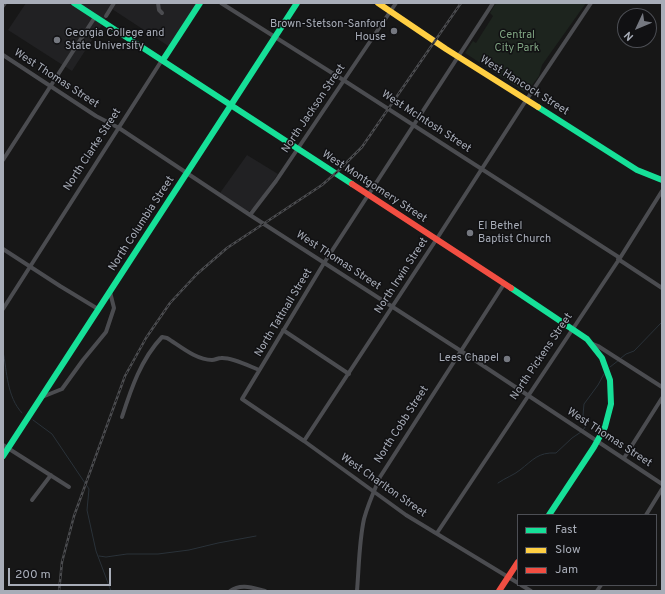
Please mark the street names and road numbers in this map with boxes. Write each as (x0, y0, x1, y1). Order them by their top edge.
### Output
street label: West Thomas Street (11, 47, 101, 111)
street label: West Hancock Street (477, 53, 571, 119)
street label: North Jackson Street (279, 62, 349, 156)
street label: West McIntosh Street (379, 88, 473, 156)
street label: North Clarke Street (61, 106, 125, 194)
street label: West Montgomery Street (319, 148, 429, 226)
street label: North Columbia Street (106, 174, 178, 274)
street label: West Thomas Street (293, 229, 383, 293)
street label: North Irwin Street (372, 235, 432, 317)
street label: North Tattnall Street (252, 266, 316, 360)
street label: North Pickens Street (508, 311, 576, 403)
street label: North Cobb Street (372, 384, 432, 466)
street label: West Thomas Street (564, 406, 654, 470)
street label: West Charlton Street (337, 451, 429, 521)

